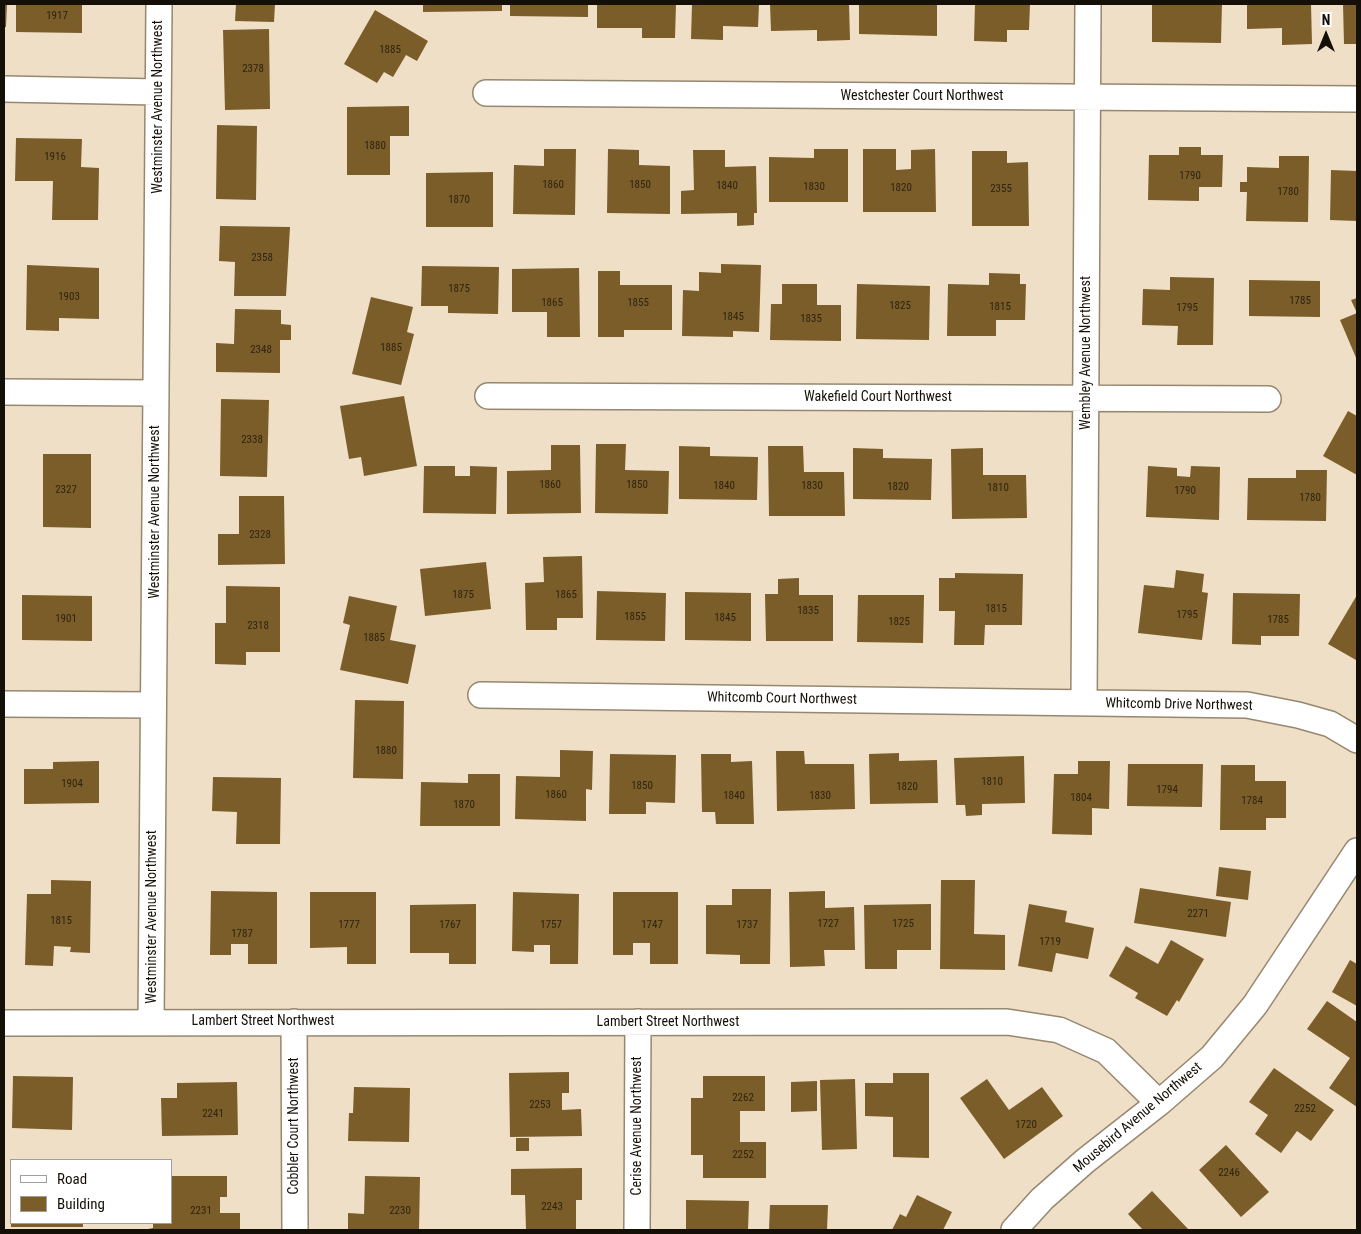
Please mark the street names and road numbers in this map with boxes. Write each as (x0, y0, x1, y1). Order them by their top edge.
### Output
street label: Westminster Avenue Northwest (150, 20, 166, 194)
street label: Westchester Court Northwest (841, 88, 1003, 104)
street label: Wembley Avenue Northwest (1078, 276, 1094, 430)
street label: Wakefield Court Northwest (804, 389, 952, 405)
street label: Westminster Avenue Northwest (147, 425, 163, 599)
street label: Whitcomb Court Northwest (707, 689, 857, 709)
street label: Whitcomb Drive Northwest (1105, 695, 1253, 715)
street label: Westminster Avenue Northwest (144, 830, 160, 1004)
street label: Lambert Street Northwest (192, 1013, 334, 1029)
street label: Lambert Street Northwest (597, 1014, 739, 1030)
street label: Cerise Avenue Northwest (629, 1056, 645, 1196)
street label: Cobbler Court Northwest (286, 1057, 302, 1195)
street label: Mousebird Avenue Northwest (1070, 1059, 1206, 1177)

